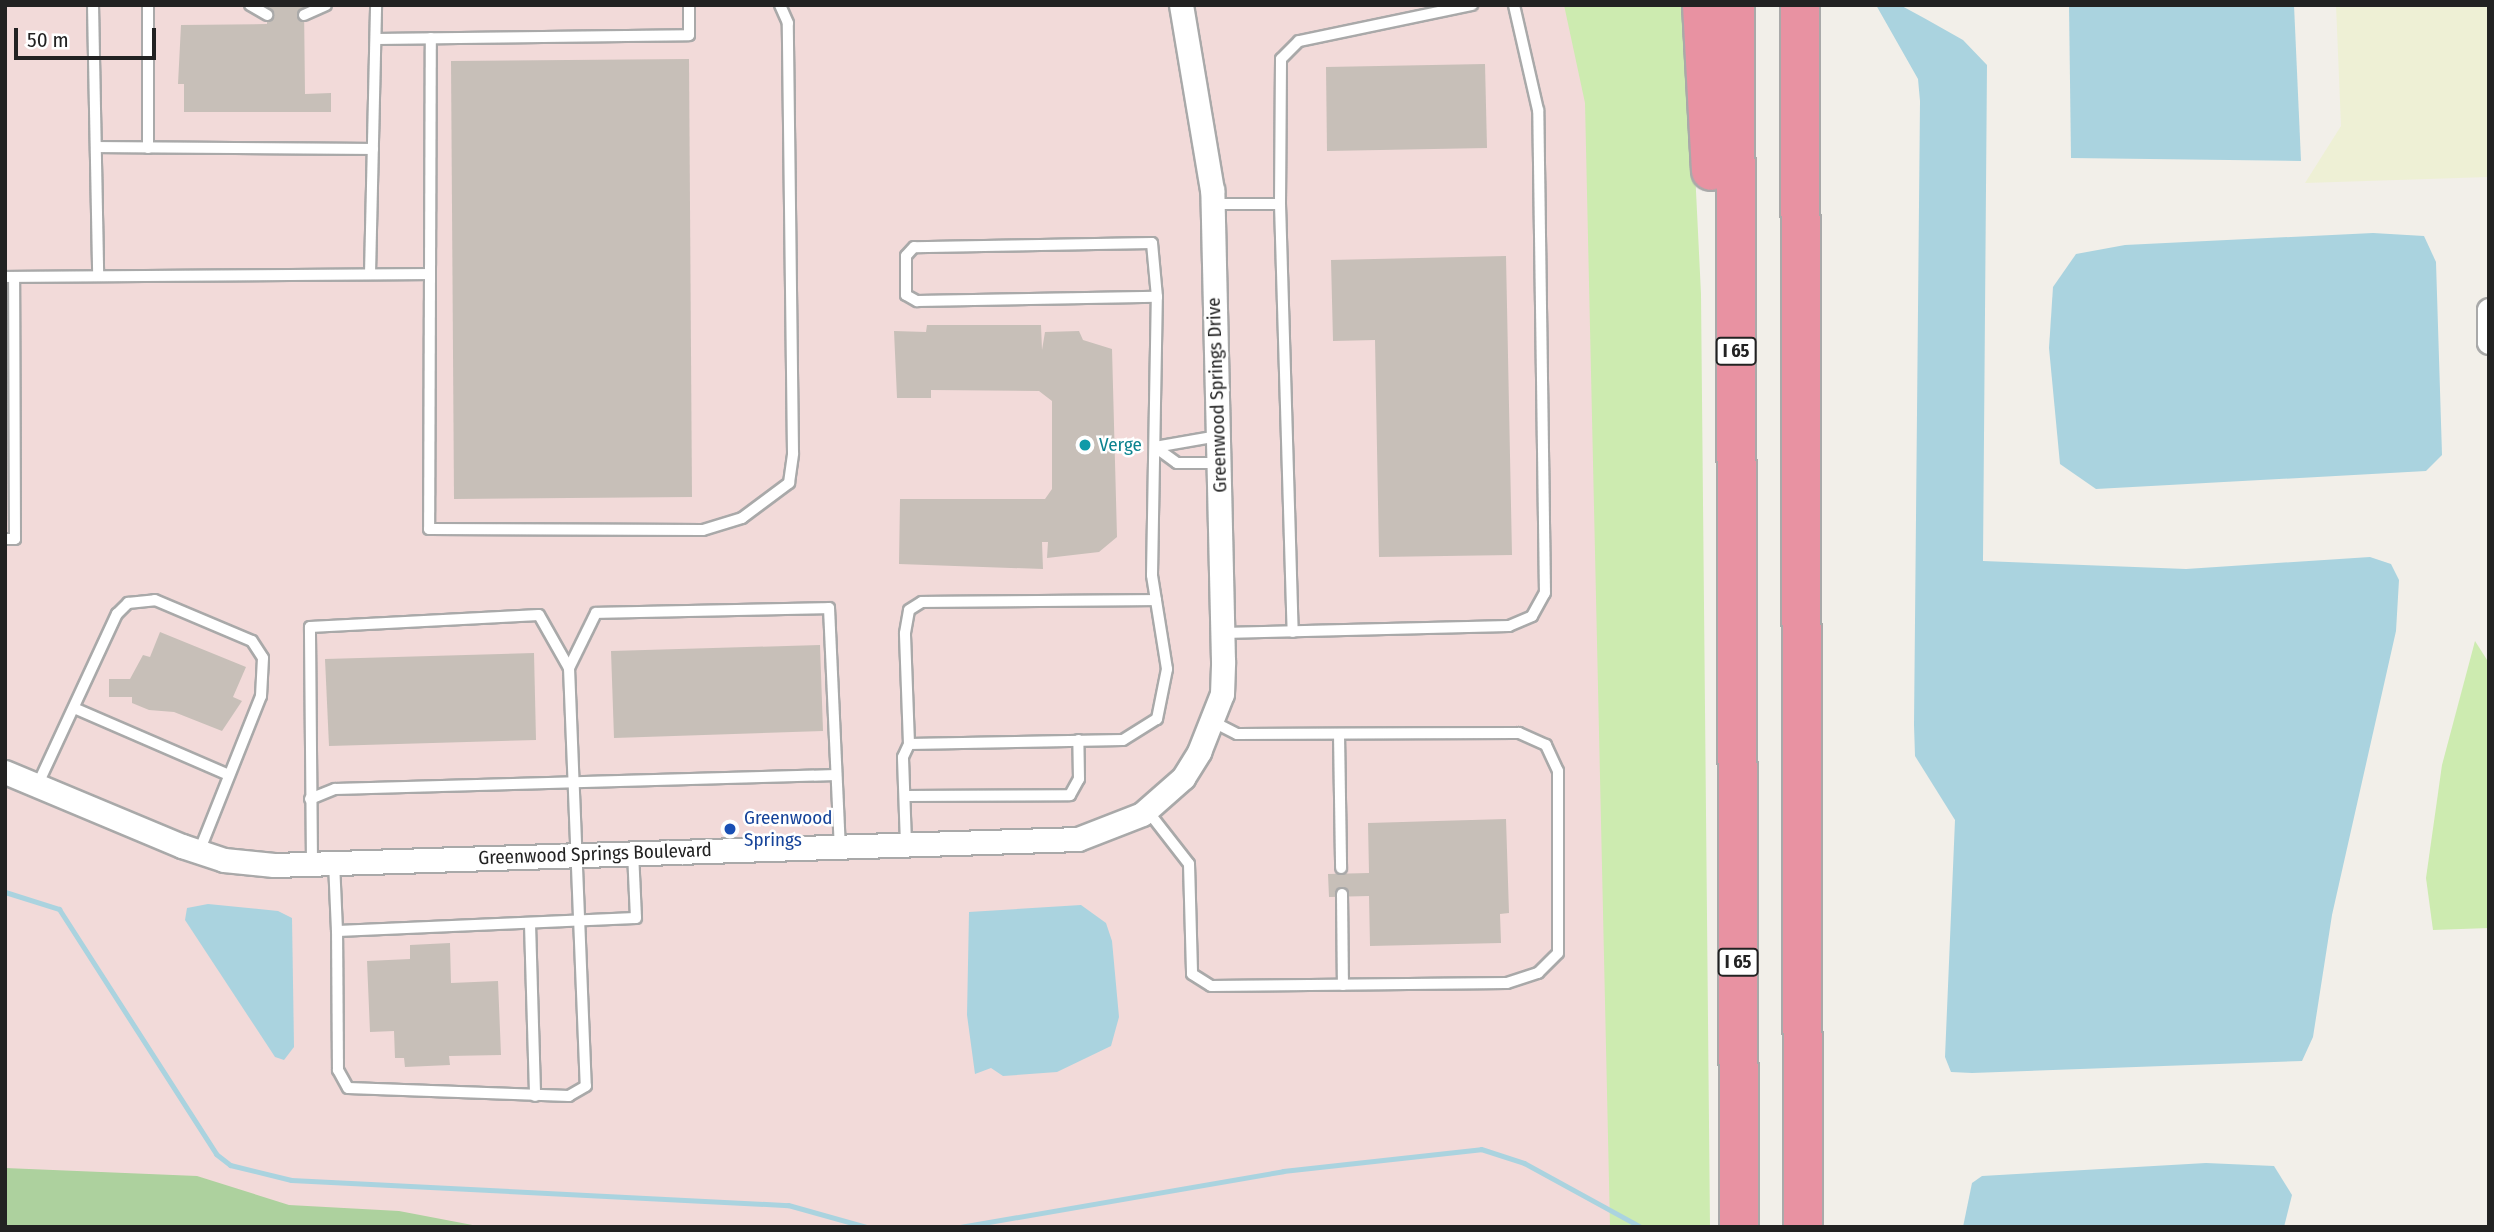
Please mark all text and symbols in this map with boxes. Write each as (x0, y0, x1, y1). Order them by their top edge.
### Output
scale bar (18, 14, 159, 58)
text: 50 m (27, 27, 69, 53)
street label: Greenwood Springs Drive (1202, 297, 1232, 493)
road number: I 65 (1715, 337, 1757, 366)
place label: Verge (1099, 434, 1142, 456)
marker: Verge (1077, 437, 1093, 453)
place label: Greenwood Springs (744, 807, 832, 851)
marker: Greenwood Springs (722, 821, 738, 837)
street label: Greenwood Springs Boulevard (478, 839, 712, 869)
road number: I 65 (1717, 947, 1759, 976)

